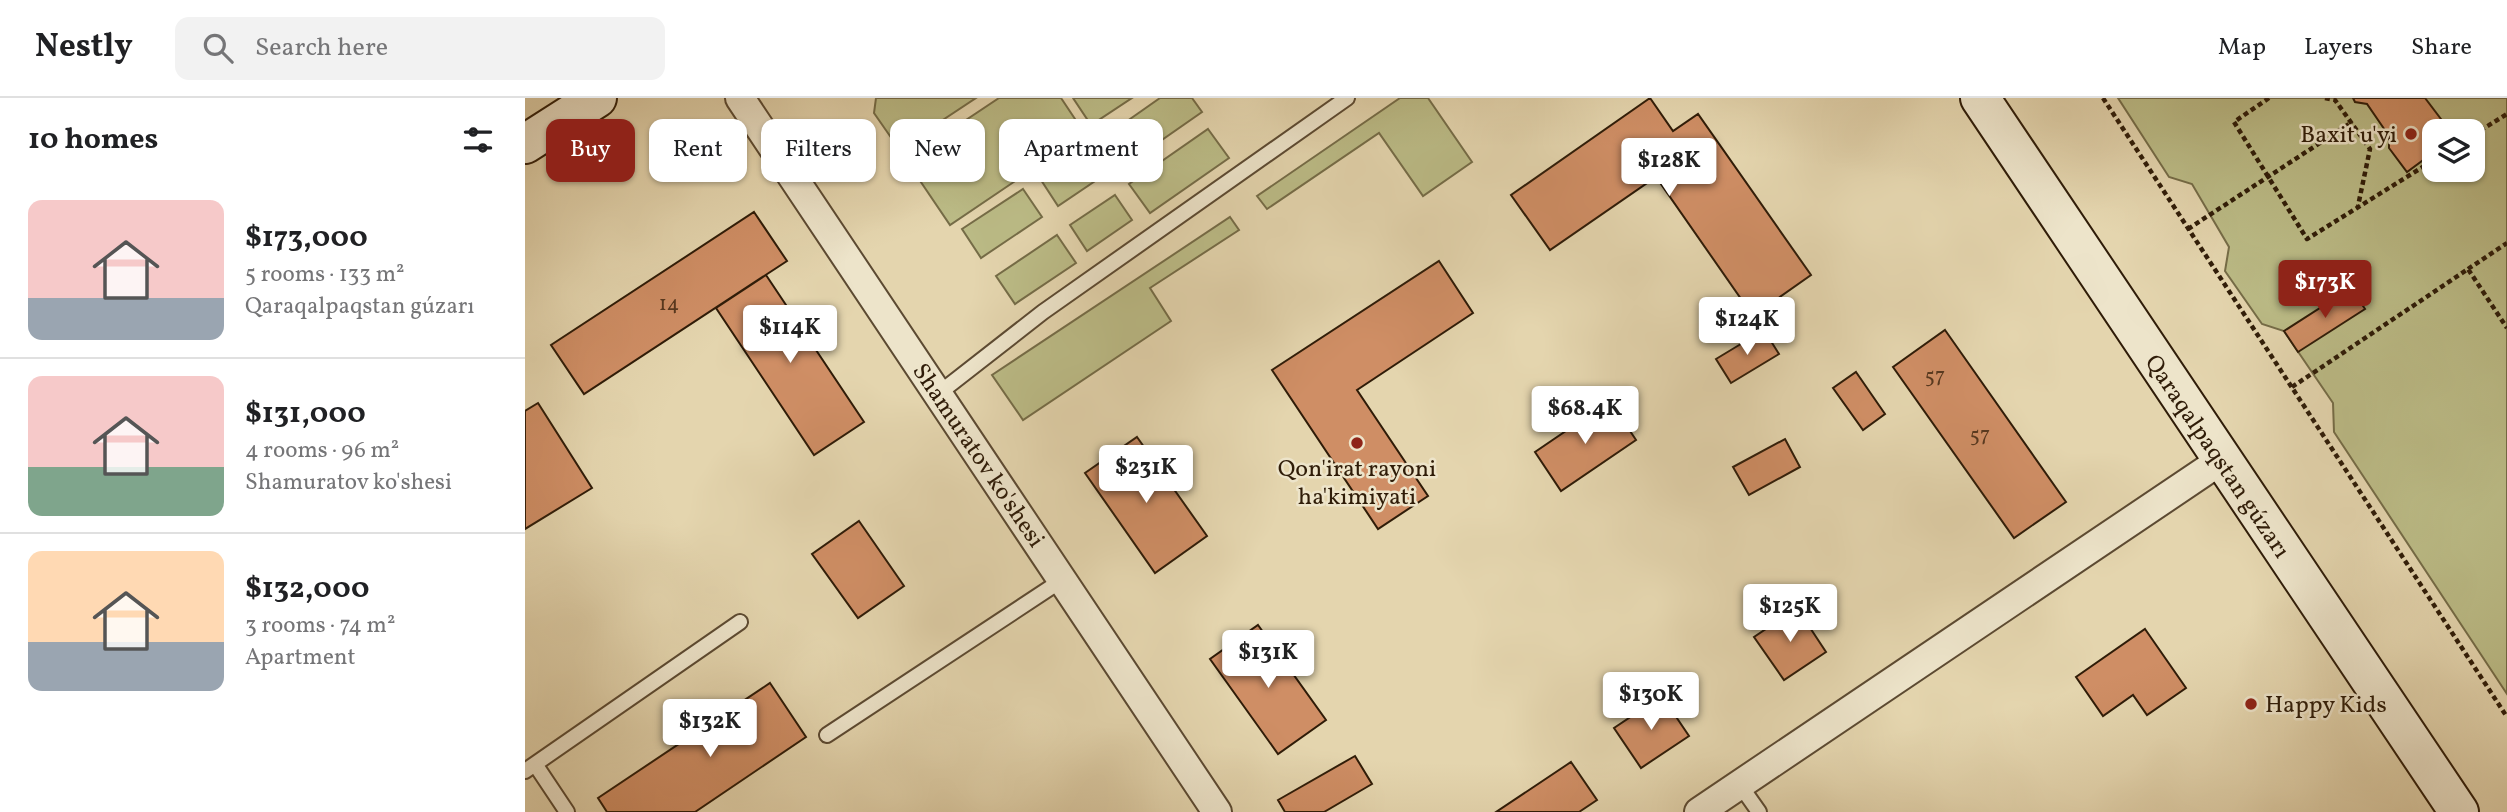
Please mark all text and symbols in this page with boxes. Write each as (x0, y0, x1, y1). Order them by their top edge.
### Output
search box (175, 17, 665, 80)
text: Nestly (35, 25, 133, 71)
icon: search (199, 29, 237, 67)
text: Search here (255, 30, 388, 66)
text: Map (2218, 31, 2266, 65)
text: Layers (2304, 31, 2373, 65)
text: Share (2411, 31, 2472, 65)
text: 10 homes (28, 119, 158, 161)
chip: Buy (546, 119, 635, 182)
chip: Rent (649, 119, 747, 182)
chip: Filters (761, 119, 876, 182)
chip: New (890, 119, 985, 182)
chip: Apartment (999, 119, 1163, 182)
place label: Baxit u'yi (2300, 119, 2397, 153)
map controls (2422, 119, 2485, 182)
button: layers (2422, 119, 2485, 182)
icon: filters (459, 121, 497, 159)
marker: Baxit u'yi (2403, 126, 2419, 142)
pin: $128K (1620, 139, 1718, 198)
text: $128K (1637, 145, 1701, 177)
text: $173,000 (245, 217, 368, 259)
icon: home (84, 228, 168, 312)
text: 5 rooms · 133 m² (245, 259, 405, 291)
pin: $173K (2276, 260, 2374, 320)
text: $173K (2294, 267, 2356, 299)
house number: 14 (659, 290, 679, 319)
text: Qaraqalpaqstan gúzarı (245, 291, 474, 323)
pin: $124K (1698, 298, 1796, 357)
text: $124K (1715, 304, 1779, 336)
pin: $114K (741, 306, 839, 365)
text: $114K (759, 312, 821, 344)
street label: Qaraqalpaqstan gúzarı (2135, 348, 2297, 566)
street label: Shamuratov ko'shesi (903, 357, 1052, 555)
house number: 57 (1925, 362, 1945, 391)
pin: $68.4K (1528, 386, 1642, 446)
text: $131,000 (245, 393, 366, 435)
text: $68.4K (1548, 393, 1622, 425)
icon: home (84, 404, 168, 488)
house number: 57 (1970, 421, 1990, 450)
text: 4 rooms · 96 m² (245, 435, 399, 467)
marker: Qon'irat rayoni ha'kimiyati (1349, 435, 1365, 451)
pin: $231K (1097, 446, 1195, 505)
text: $231K (1115, 452, 1177, 484)
place label: Qon'irat rayoni ha'kimiyati (1278, 453, 1436, 515)
text: Shamuratov ko'shesi (245, 467, 452, 499)
text: $132,000 (245, 568, 369, 610)
icon: home (84, 579, 168, 663)
pin: $125K (1741, 584, 1839, 644)
text: $125K (1759, 591, 1821, 623)
text: 3 rooms · 74 m² (245, 610, 395, 642)
pin: $131K (1219, 630, 1317, 690)
text: $131K (1238, 637, 1298, 669)
text: Apartment (245, 642, 356, 674)
pin: $130K (1602, 672, 1700, 732)
text: $130K (1619, 679, 1683, 711)
place label: Happy Kids (2265, 689, 2387, 723)
marker: Happy Kids (2243, 696, 2259, 712)
pin: $132K (661, 700, 759, 759)
text: $132K (679, 706, 741, 738)

